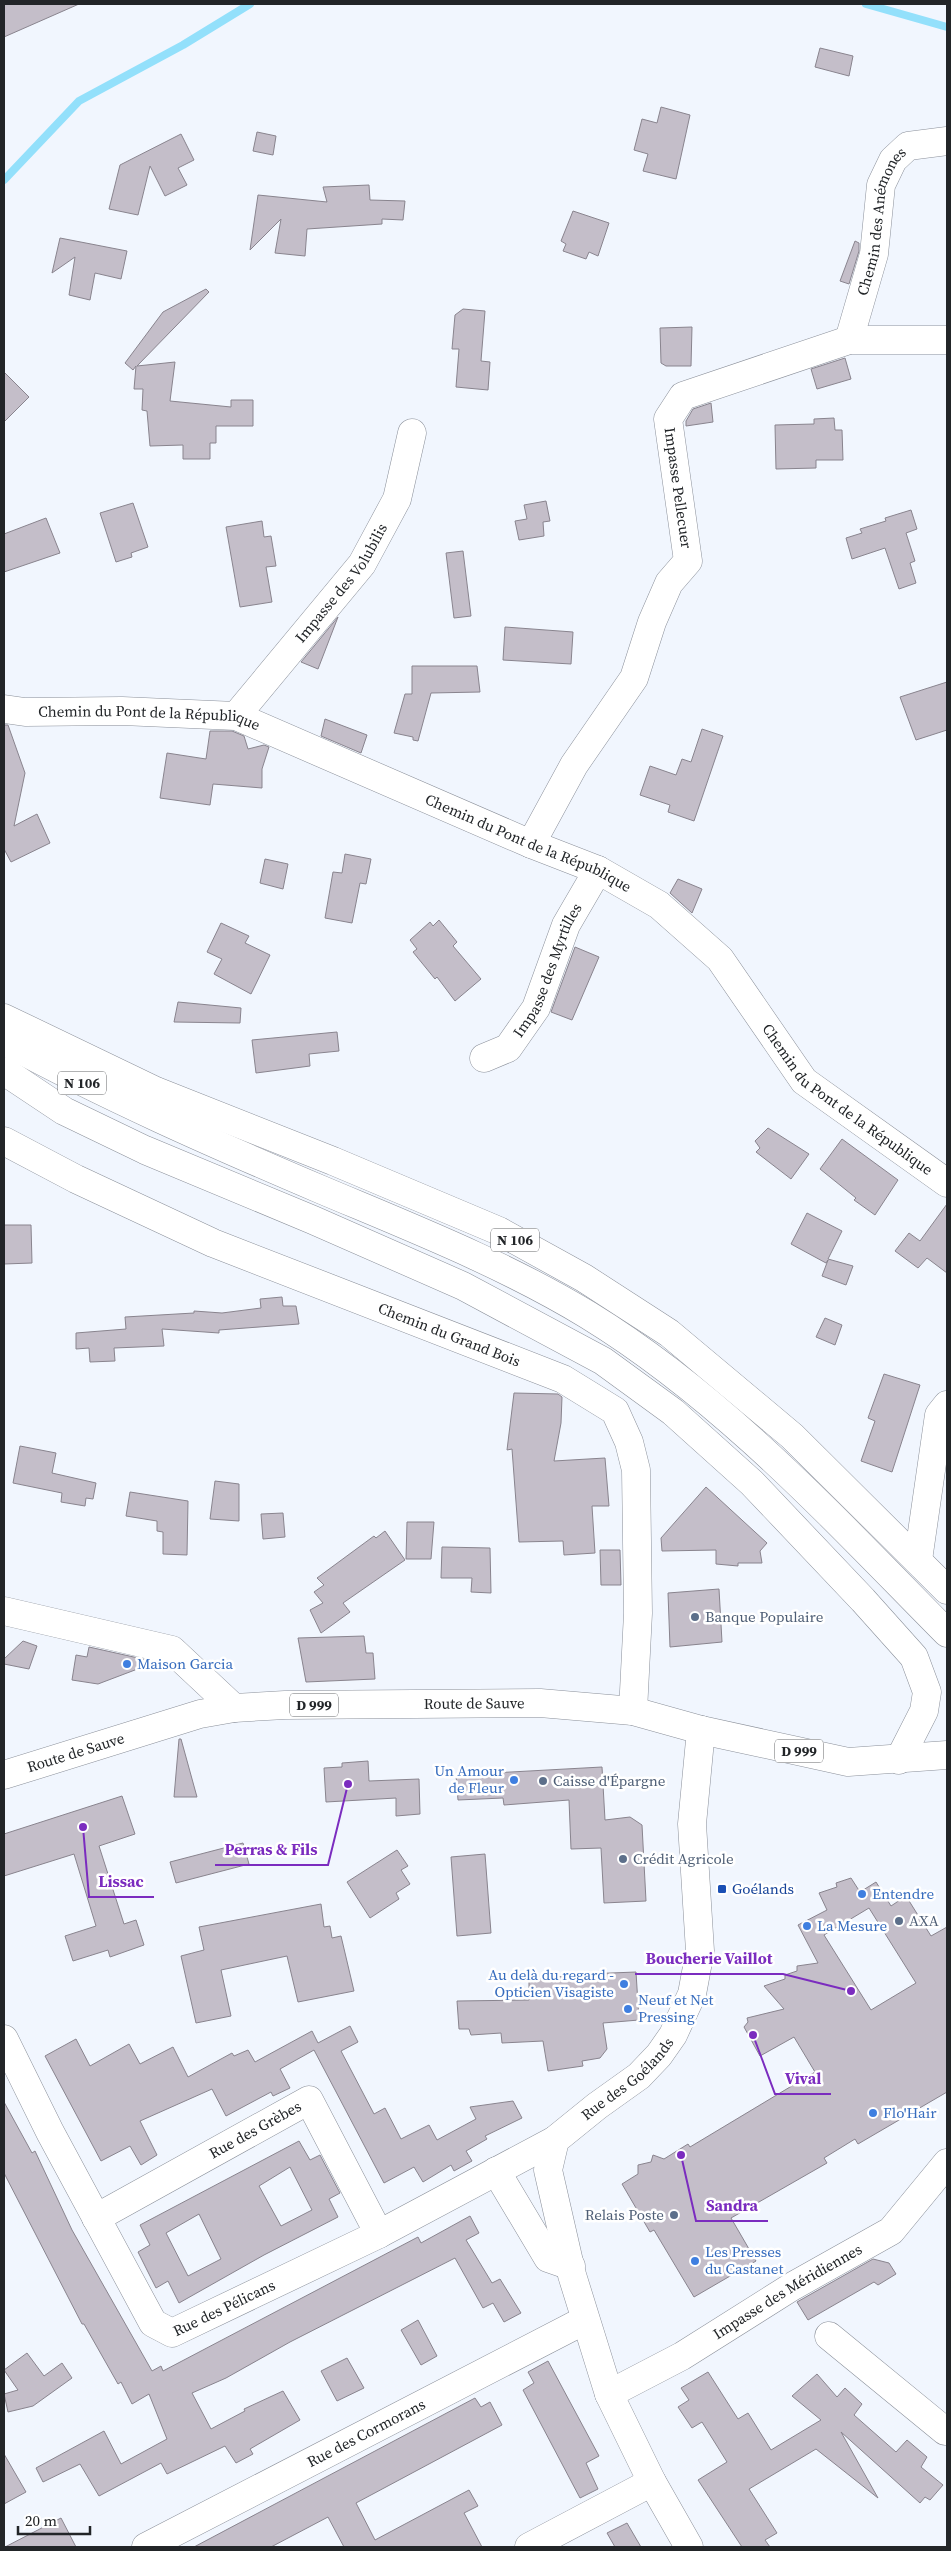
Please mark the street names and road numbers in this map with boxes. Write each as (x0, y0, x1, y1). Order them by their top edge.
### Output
street label: Chemin des Anémones (851, 142, 911, 298)
street label: Impasse Pellecuer (660, 426, 697, 550)
street label: Impasse des Volubilis (290, 520, 392, 647)
street label: Chemin du Pont de la République (38, 700, 264, 735)
street label: Chemin du Pont de la République (422, 788, 636, 897)
street label: Impasse des Myrtilles (508, 899, 587, 1041)
street label: Chemin du Pont de la République (758, 1019, 938, 1180)
road number: N 106 (58, 1072, 106, 1094)
road number: N 106 (491, 1228, 539, 1252)
street label: Chemin du Grand Bois (375, 1297, 524, 1371)
street label: Route de Sauve (424, 1692, 525, 1714)
road number: D 999 (290, 1694, 338, 1716)
street label: Route de Sauve (24, 1727, 127, 1777)
road number: D 999 (775, 1740, 823, 1762)
street label: Rue des Goélands (576, 2033, 678, 2125)
street label: Rue des Grèbes (205, 2095, 305, 2163)
street label: Impasse des Méridiennes (709, 2238, 866, 2344)
street label: Rue des Pélicans (169, 2274, 279, 2341)
street label: Rue des Cormorans (303, 2393, 429, 2472)

